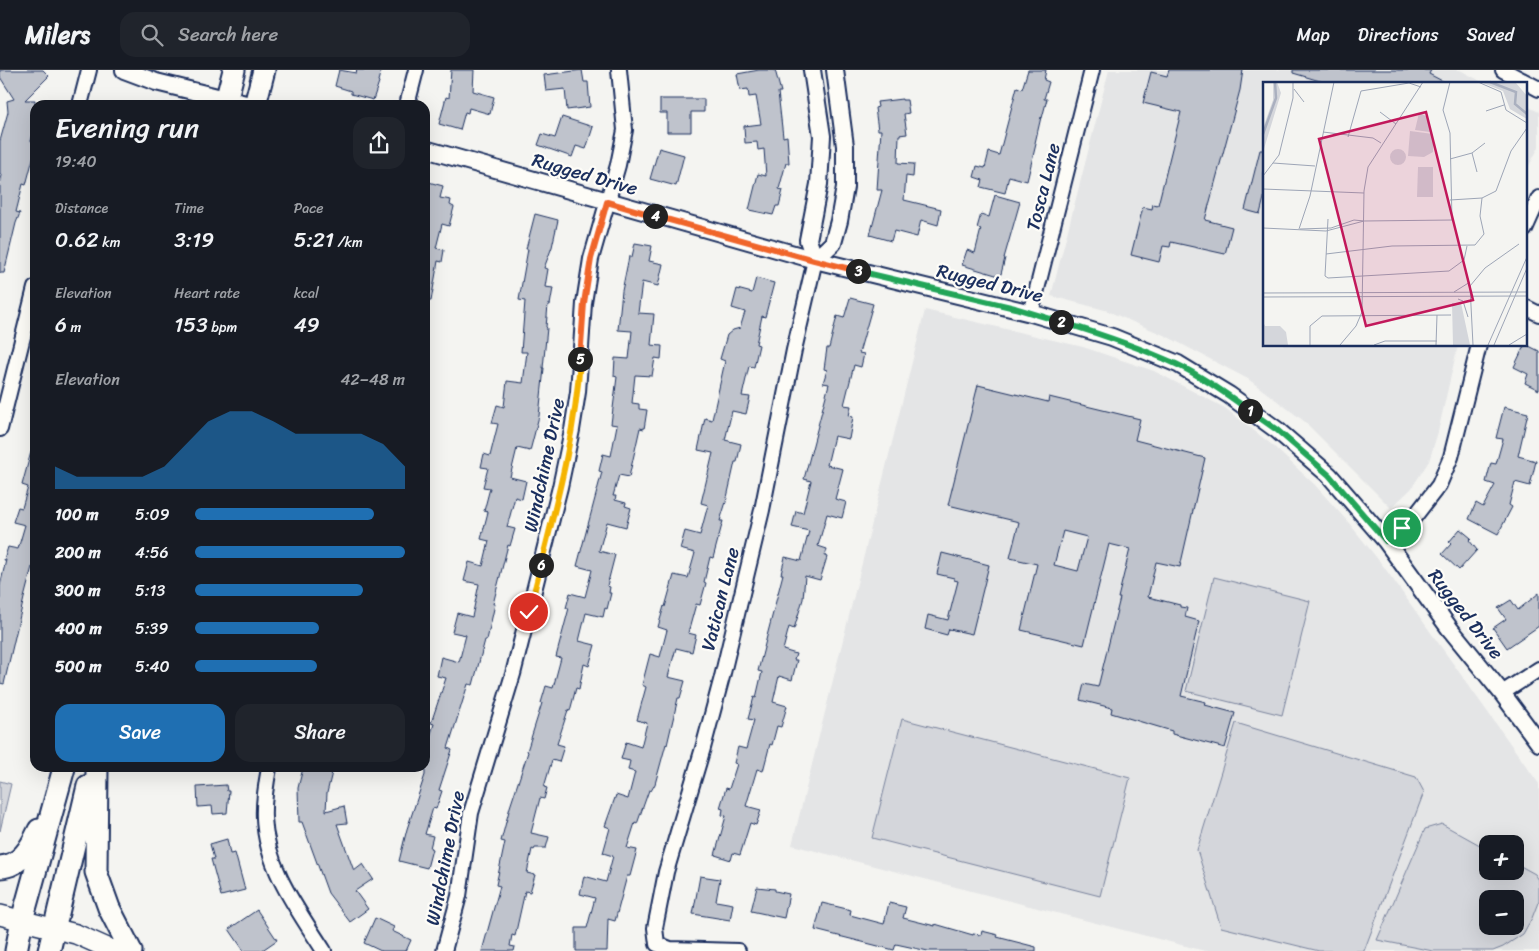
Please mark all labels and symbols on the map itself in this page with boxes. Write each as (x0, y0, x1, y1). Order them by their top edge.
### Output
inset map (1263, 82, 1526, 346)
street label: Tosca Lane (1016, 139, 1070, 234)
street label: Rugged Drive (528, 143, 642, 205)
pin: 4 (642, 204, 668, 228)
street label: Rugged Drive (933, 254, 1047, 312)
pin: 3 (846, 258, 870, 284)
pin: 2 (1048, 310, 1074, 334)
pin: 5 (568, 346, 592, 372)
street label: Windchime Drive (514, 395, 574, 535)
pin: 1 (1238, 398, 1262, 424)
pin (1381, 507, 1423, 549)
street label: Vatican Lane (691, 544, 749, 654)
pin: 6 (528, 552, 554, 578)
street label: Rugged Drive (1420, 561, 1513, 667)
pin (508, 591, 550, 633)
street label: Windchime Drive (416, 788, 474, 928)

